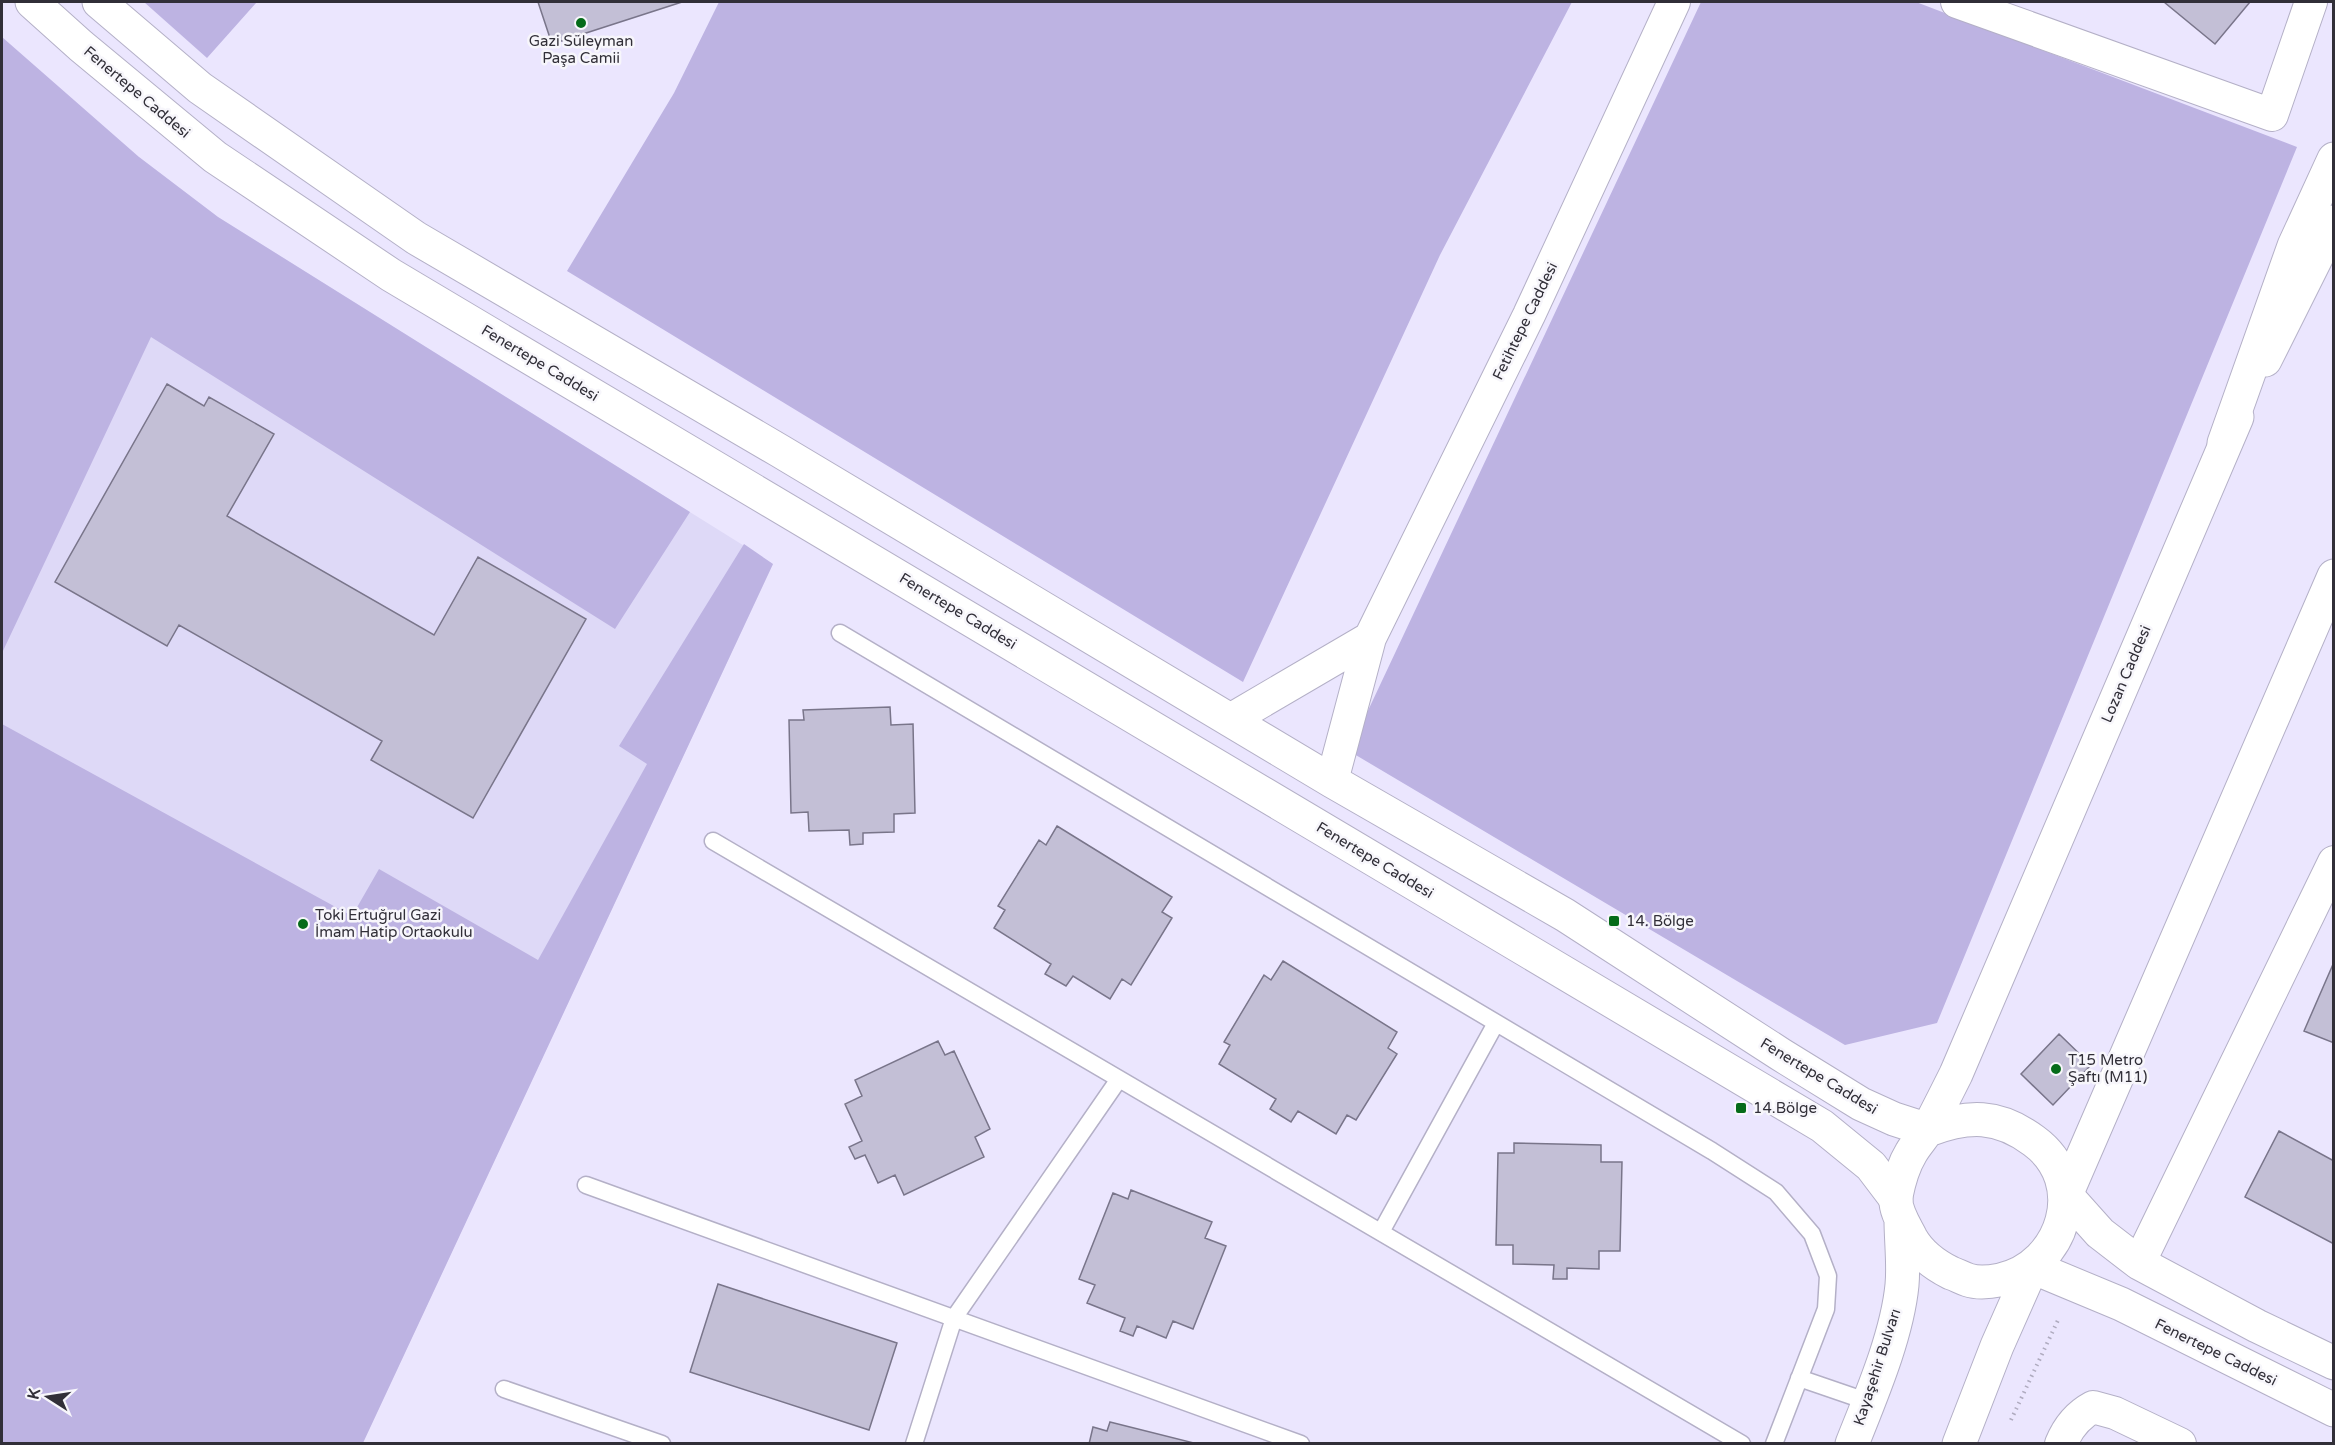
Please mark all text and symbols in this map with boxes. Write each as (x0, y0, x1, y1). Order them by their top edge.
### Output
marker: Gazi Süleyman Paşa Camii (574, 16, 588, 30)
place label: Gazi Süleyman Paşa Camii (529, 32, 633, 67)
street label: Fenertepe Caddesi (80, 42, 194, 142)
street label: Fetihtepe Caddesi (1489, 259, 1561, 383)
street label: Fenertepe Caddesi (478, 321, 602, 405)
street label: Fenertepe Caddesi (896, 569, 1020, 653)
street label: Lozan Caddesi (2097, 623, 2155, 725)
street label: Fenertepe Caddesi (1313, 818, 1437, 902)
place label: Toki Ertuğrul Gazi İmam Hatip Ortaokulu (315, 906, 473, 941)
place label: 14. Bölge (1626, 912, 1694, 930)
marker: 14. Bölge (1607, 914, 1621, 928)
marker: Toki Ertuğrul Gazi İmam Hatip Ortaokulu (296, 917, 310, 931)
street label: Fenertepe Caddesi (1757, 1034, 1881, 1118)
place label: T15 Metro Şaftı (M11) (2068, 1051, 2147, 1086)
marker: T15 Metro Şaftı (M11) (2049, 1062, 2063, 1076)
place label: 14.Bölge (1753, 1099, 1817, 1117)
marker: 14.Bölge (1734, 1101, 1748, 1115)
street label: Kayaşehir Bulvarı (1850, 1306, 1904, 1428)
street label: Fenertepe Caddesi (2152, 1315, 2280, 1389)
north arrow (18, 1367, 78, 1427)
text: K (23, 1387, 45, 1401)

